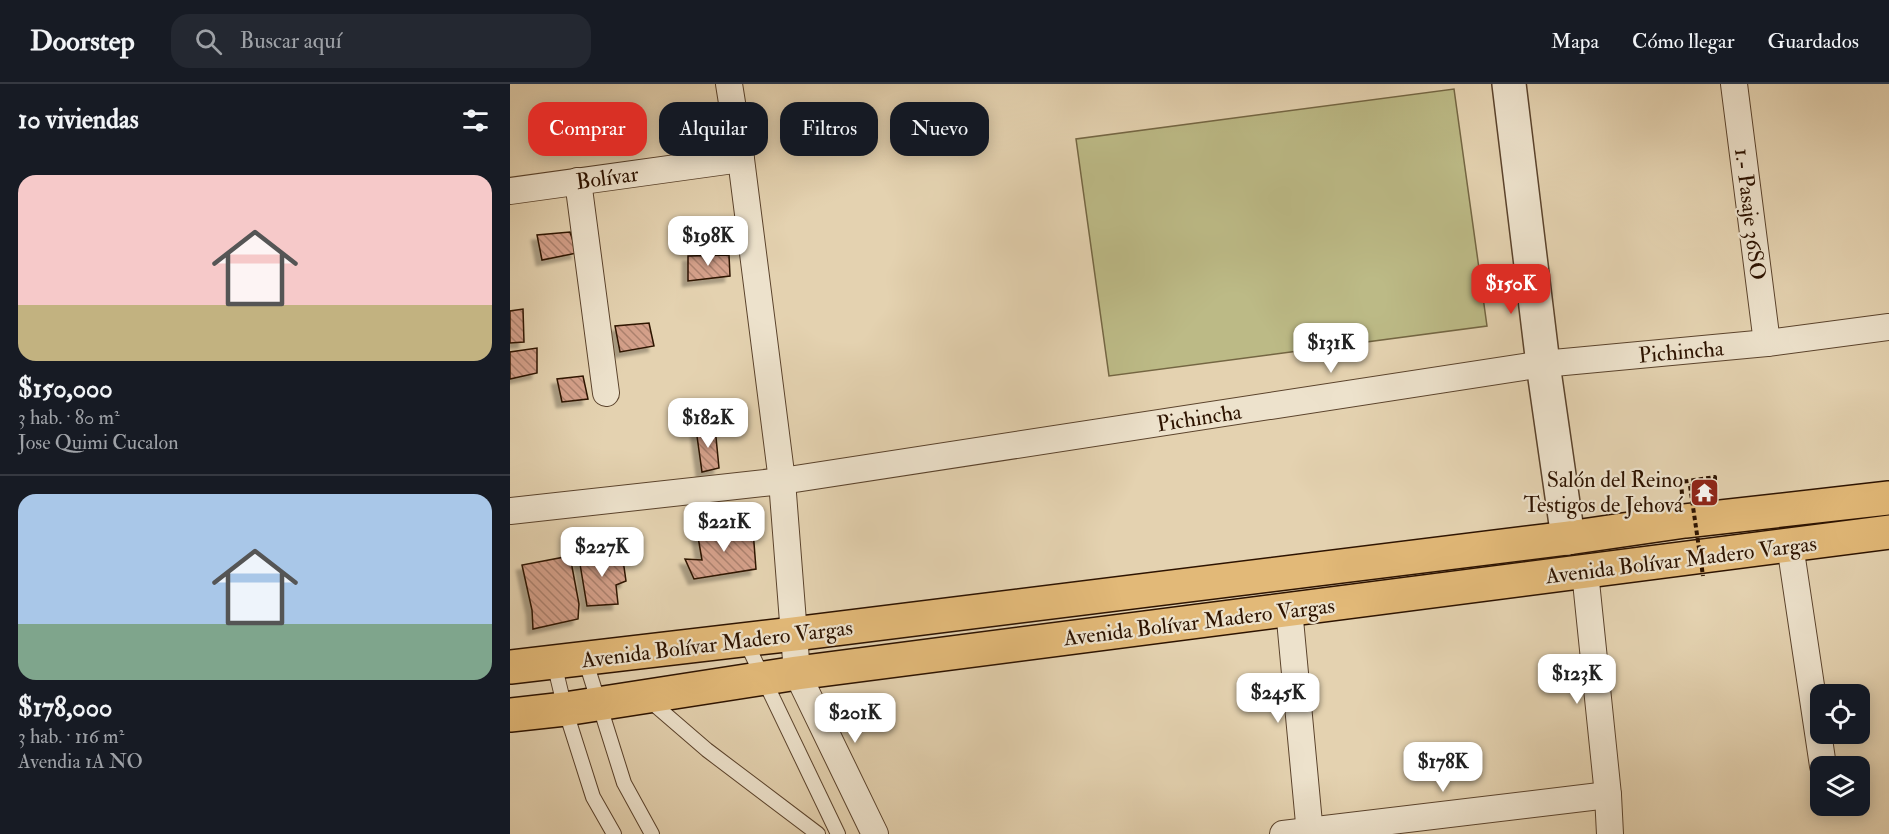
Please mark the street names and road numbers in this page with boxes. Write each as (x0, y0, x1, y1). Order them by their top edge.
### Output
street label: 1.- Pasaje 36SO (1728, 147, 1772, 282)
street label: Bolívar (574, 160, 641, 196)
street label: Pichincha (1637, 334, 1726, 370)
street label: Pichincha (1155, 397, 1245, 439)
street label: Avenida Bolívar Madero Vargas (1543, 529, 1818, 591)
street label: Avenida Bolívar Madero Vargas (1061, 591, 1336, 653)
street label: Avenida Bolívar Madero Vargas (579, 613, 854, 675)

